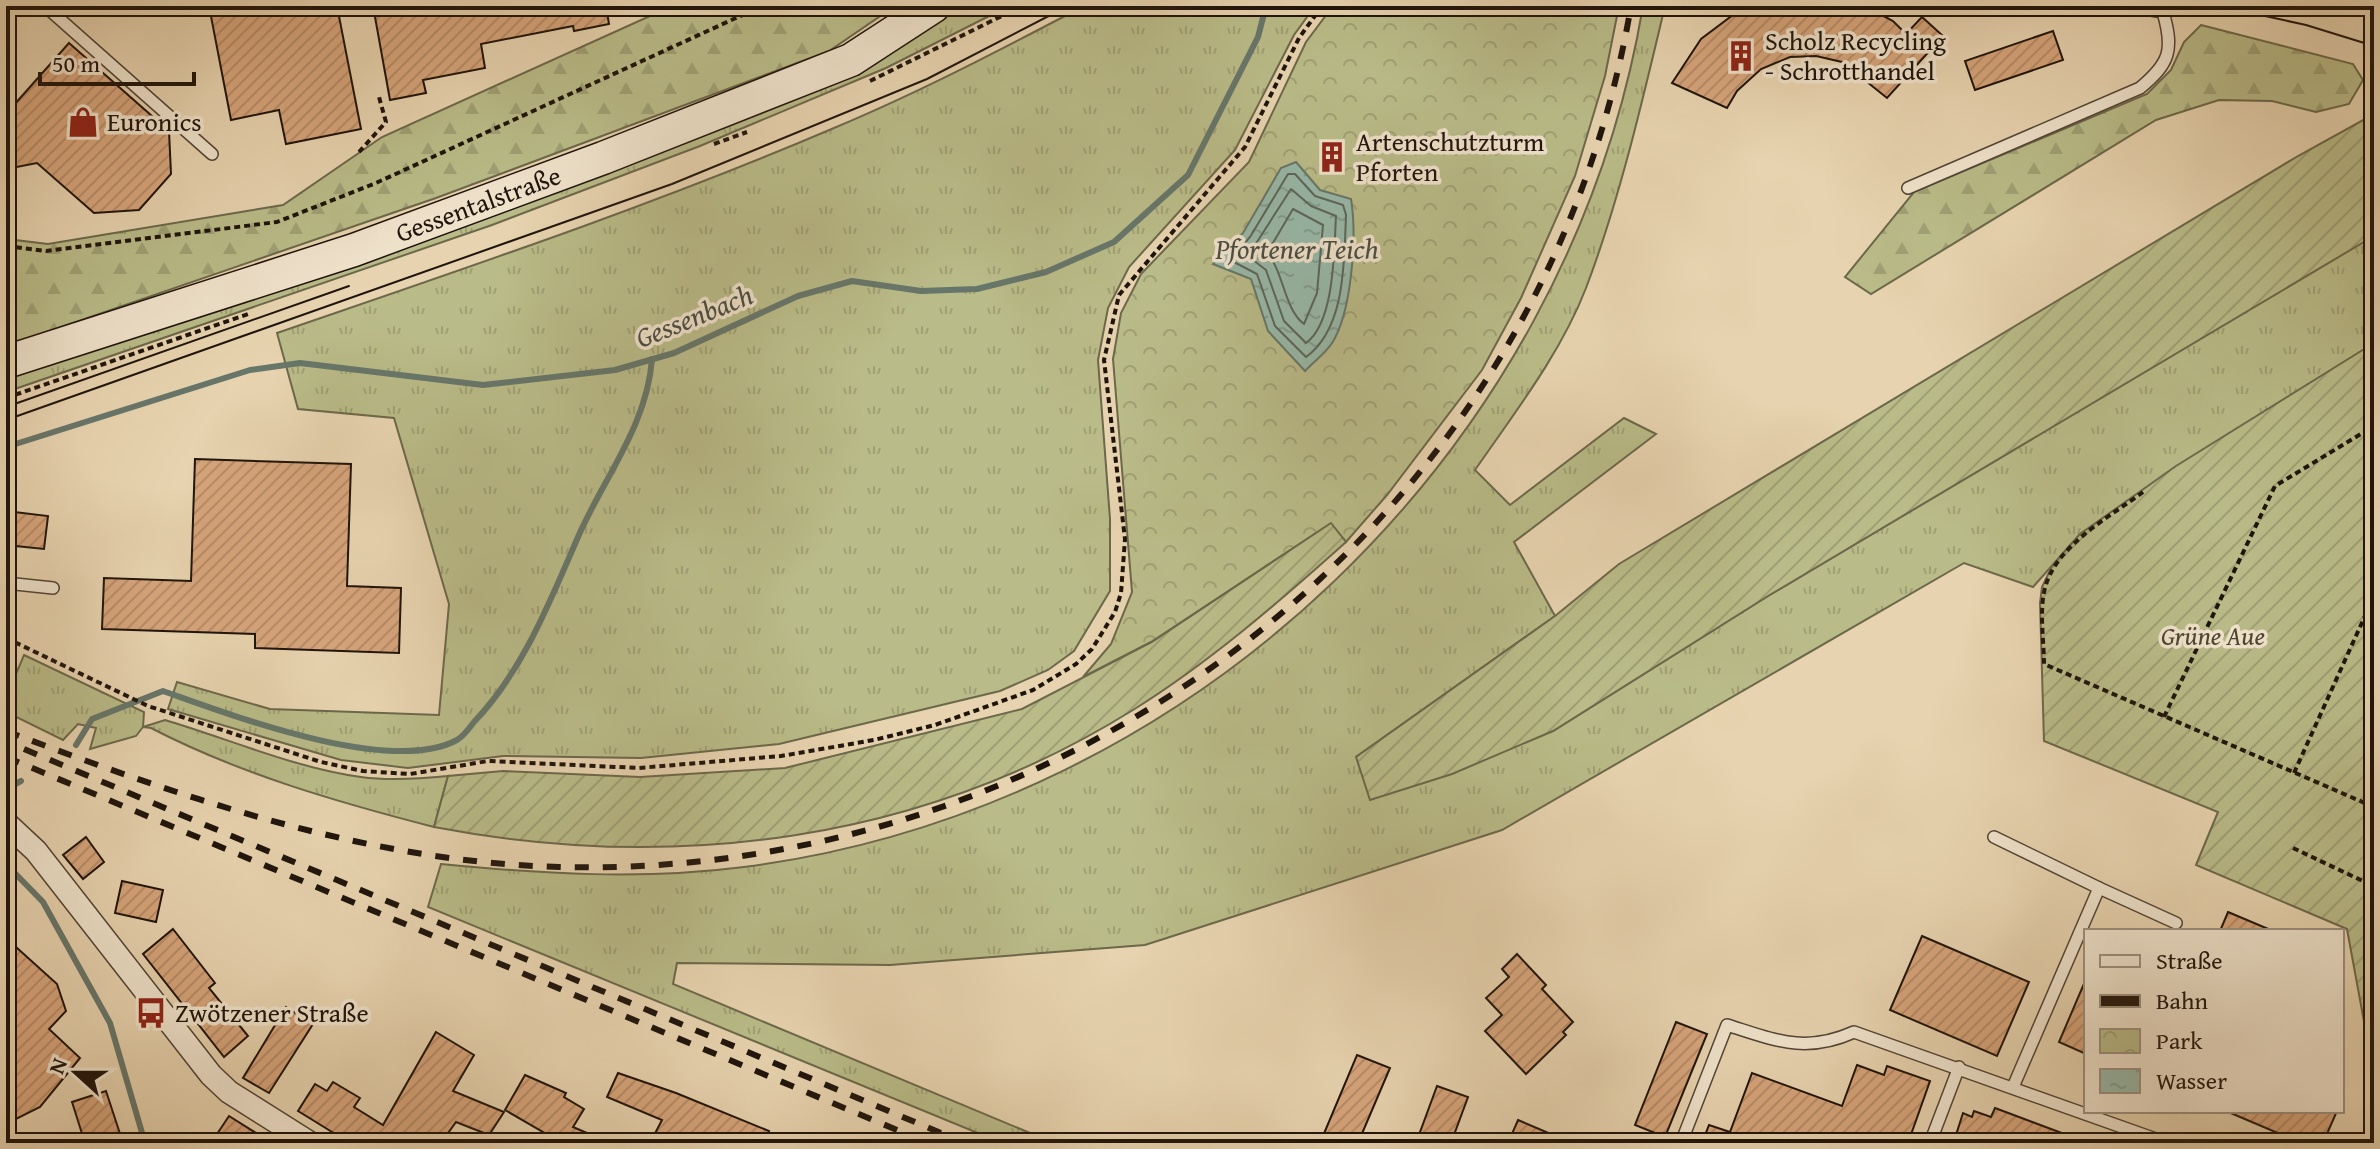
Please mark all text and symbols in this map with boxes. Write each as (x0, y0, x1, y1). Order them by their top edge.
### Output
place label: Scholz Recycling - Schrotthandel (1765, 21, 1946, 90)
scale bar (40, 36, 194, 86)
building icon: Scholz Recycling - Schrotthandel (1724, 39, 1758, 73)
text: 50 m (52, 46, 100, 81)
place label: Euronics (107, 102, 202, 141)
shop icon: Euronics (66, 105, 100, 139)
place label: Artenschutzturm Pforten (1356, 122, 1544, 191)
building icon: Artenschutzturm Pforten (1315, 140, 1349, 174)
street label: Gessentalstraße (390, 155, 566, 252)
water label: Pfortener Teich (1214, 228, 1379, 269)
water label: Gessenbach (629, 273, 758, 358)
park label: Grüne Aue (2161, 616, 2265, 655)
legend (2084, 929, 2344, 1113)
text: Straße (2156, 943, 2223, 978)
text: Bahn (2156, 983, 2208, 1018)
place label: Zwötzener Straße (175, 993, 369, 1032)
bus stop icon: Zwötzener Straße (134, 996, 168, 1030)
text: Park (2156, 1023, 2203, 1058)
north arrow (36, 1033, 116, 1113)
text: N (40, 1053, 75, 1078)
text: Wasser (2156, 1063, 2227, 1098)

